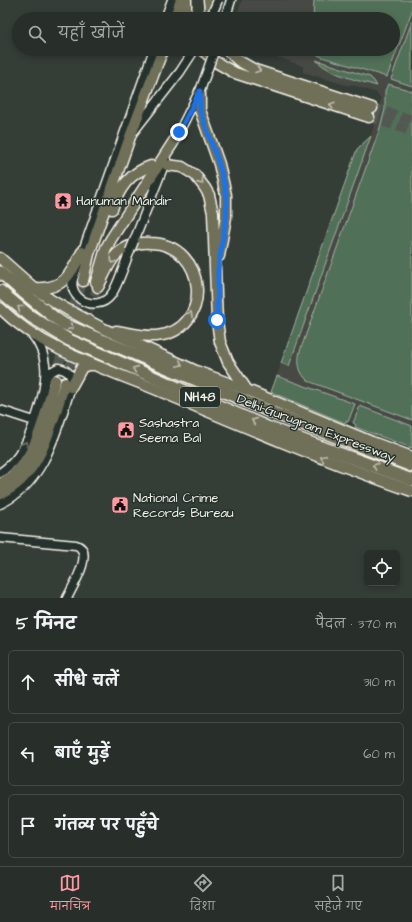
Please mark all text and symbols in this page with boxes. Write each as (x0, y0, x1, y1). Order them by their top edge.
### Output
search box (12, 12, 400, 56)
icon: search (26, 23, 48, 45)
text: यहाँ खोजें (58, 23, 125, 44)
one-way arrow (254, 66, 261, 74)
one-way arrow (329, 101, 336, 110)
route end (170, 123, 188, 141)
one-way arrow (196, 177, 203, 184)
temple icon: Hanuman Mandir (53, 191, 73, 211)
place label: Hanuman Mandir (76, 192, 172, 210)
one-way arrow (111, 256, 118, 263)
one-way arrow (17, 306, 25, 313)
one-way arrow (186, 311, 193, 318)
route start (208, 311, 226, 329)
one-way arrow (68, 323, 75, 331)
one-way arrow (176, 359, 184, 367)
one-way arrow (131, 365, 138, 373)
road number: NH48 (180, 387, 220, 407)
street label: Delhi-Gurugram Expressway (234, 390, 398, 467)
place label: Sashastra Seema Bal (139, 414, 201, 447)
one-way arrow (250, 418, 258, 426)
public building icon: Sashastra Seema Bal (116, 420, 136, 440)
one-way arrow (20, 441, 28, 448)
one-way arrow (320, 454, 327, 462)
one-way arrow (372, 463, 379, 471)
place label: National Crime Records Bureau (133, 489, 234, 522)
public building icon: National Crime Records Bureau (110, 495, 130, 515)
map controls (364, 550, 400, 586)
button: locate (364, 550, 400, 586)
text: 5 मिनट (16, 612, 76, 636)
text: पैदल · 370 m (316, 615, 396, 633)
icon: ahead (17, 671, 39, 693)
text: सीधे चलें (55, 671, 119, 692)
text: 310 m (363, 673, 395, 691)
icon: left (17, 743, 39, 765)
text: बाएँ मुड़ें (55, 743, 110, 764)
text: 60 m (363, 745, 395, 763)
icon: arrive (17, 815, 39, 837)
text: गंतव्य पर पहुँचे (55, 815, 158, 836)
tab: मानचित्र (50, 872, 90, 918)
tab: दिशा (190, 872, 215, 918)
tab: सहेजे गए (315, 872, 362, 918)

